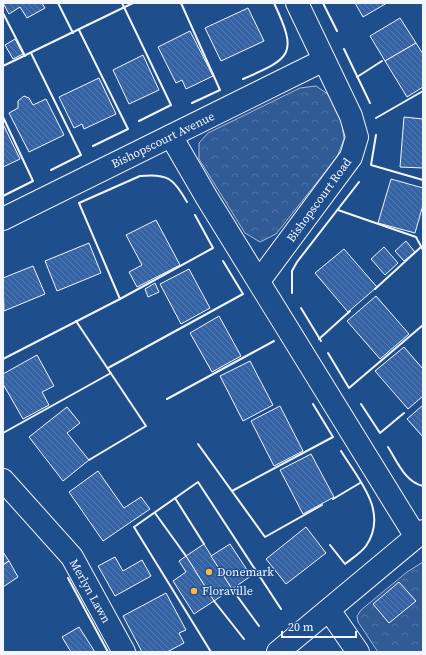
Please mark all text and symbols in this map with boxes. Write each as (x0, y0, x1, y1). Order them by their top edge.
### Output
street label: Bishopscourt Avenue (109, 108, 217, 172)
street label: Bishopscourt Road (283, 154, 355, 245)
street label: Merlyn Lawn (66, 556, 114, 626)
place label: Donemark (217, 564, 274, 580)
marker: Donemark (204, 567, 214, 577)
place label: Floraville (202, 583, 253, 599)
marker: Floraville (189, 586, 199, 596)
scale bar (282, 613, 356, 639)
text: 20 m (288, 619, 314, 635)

